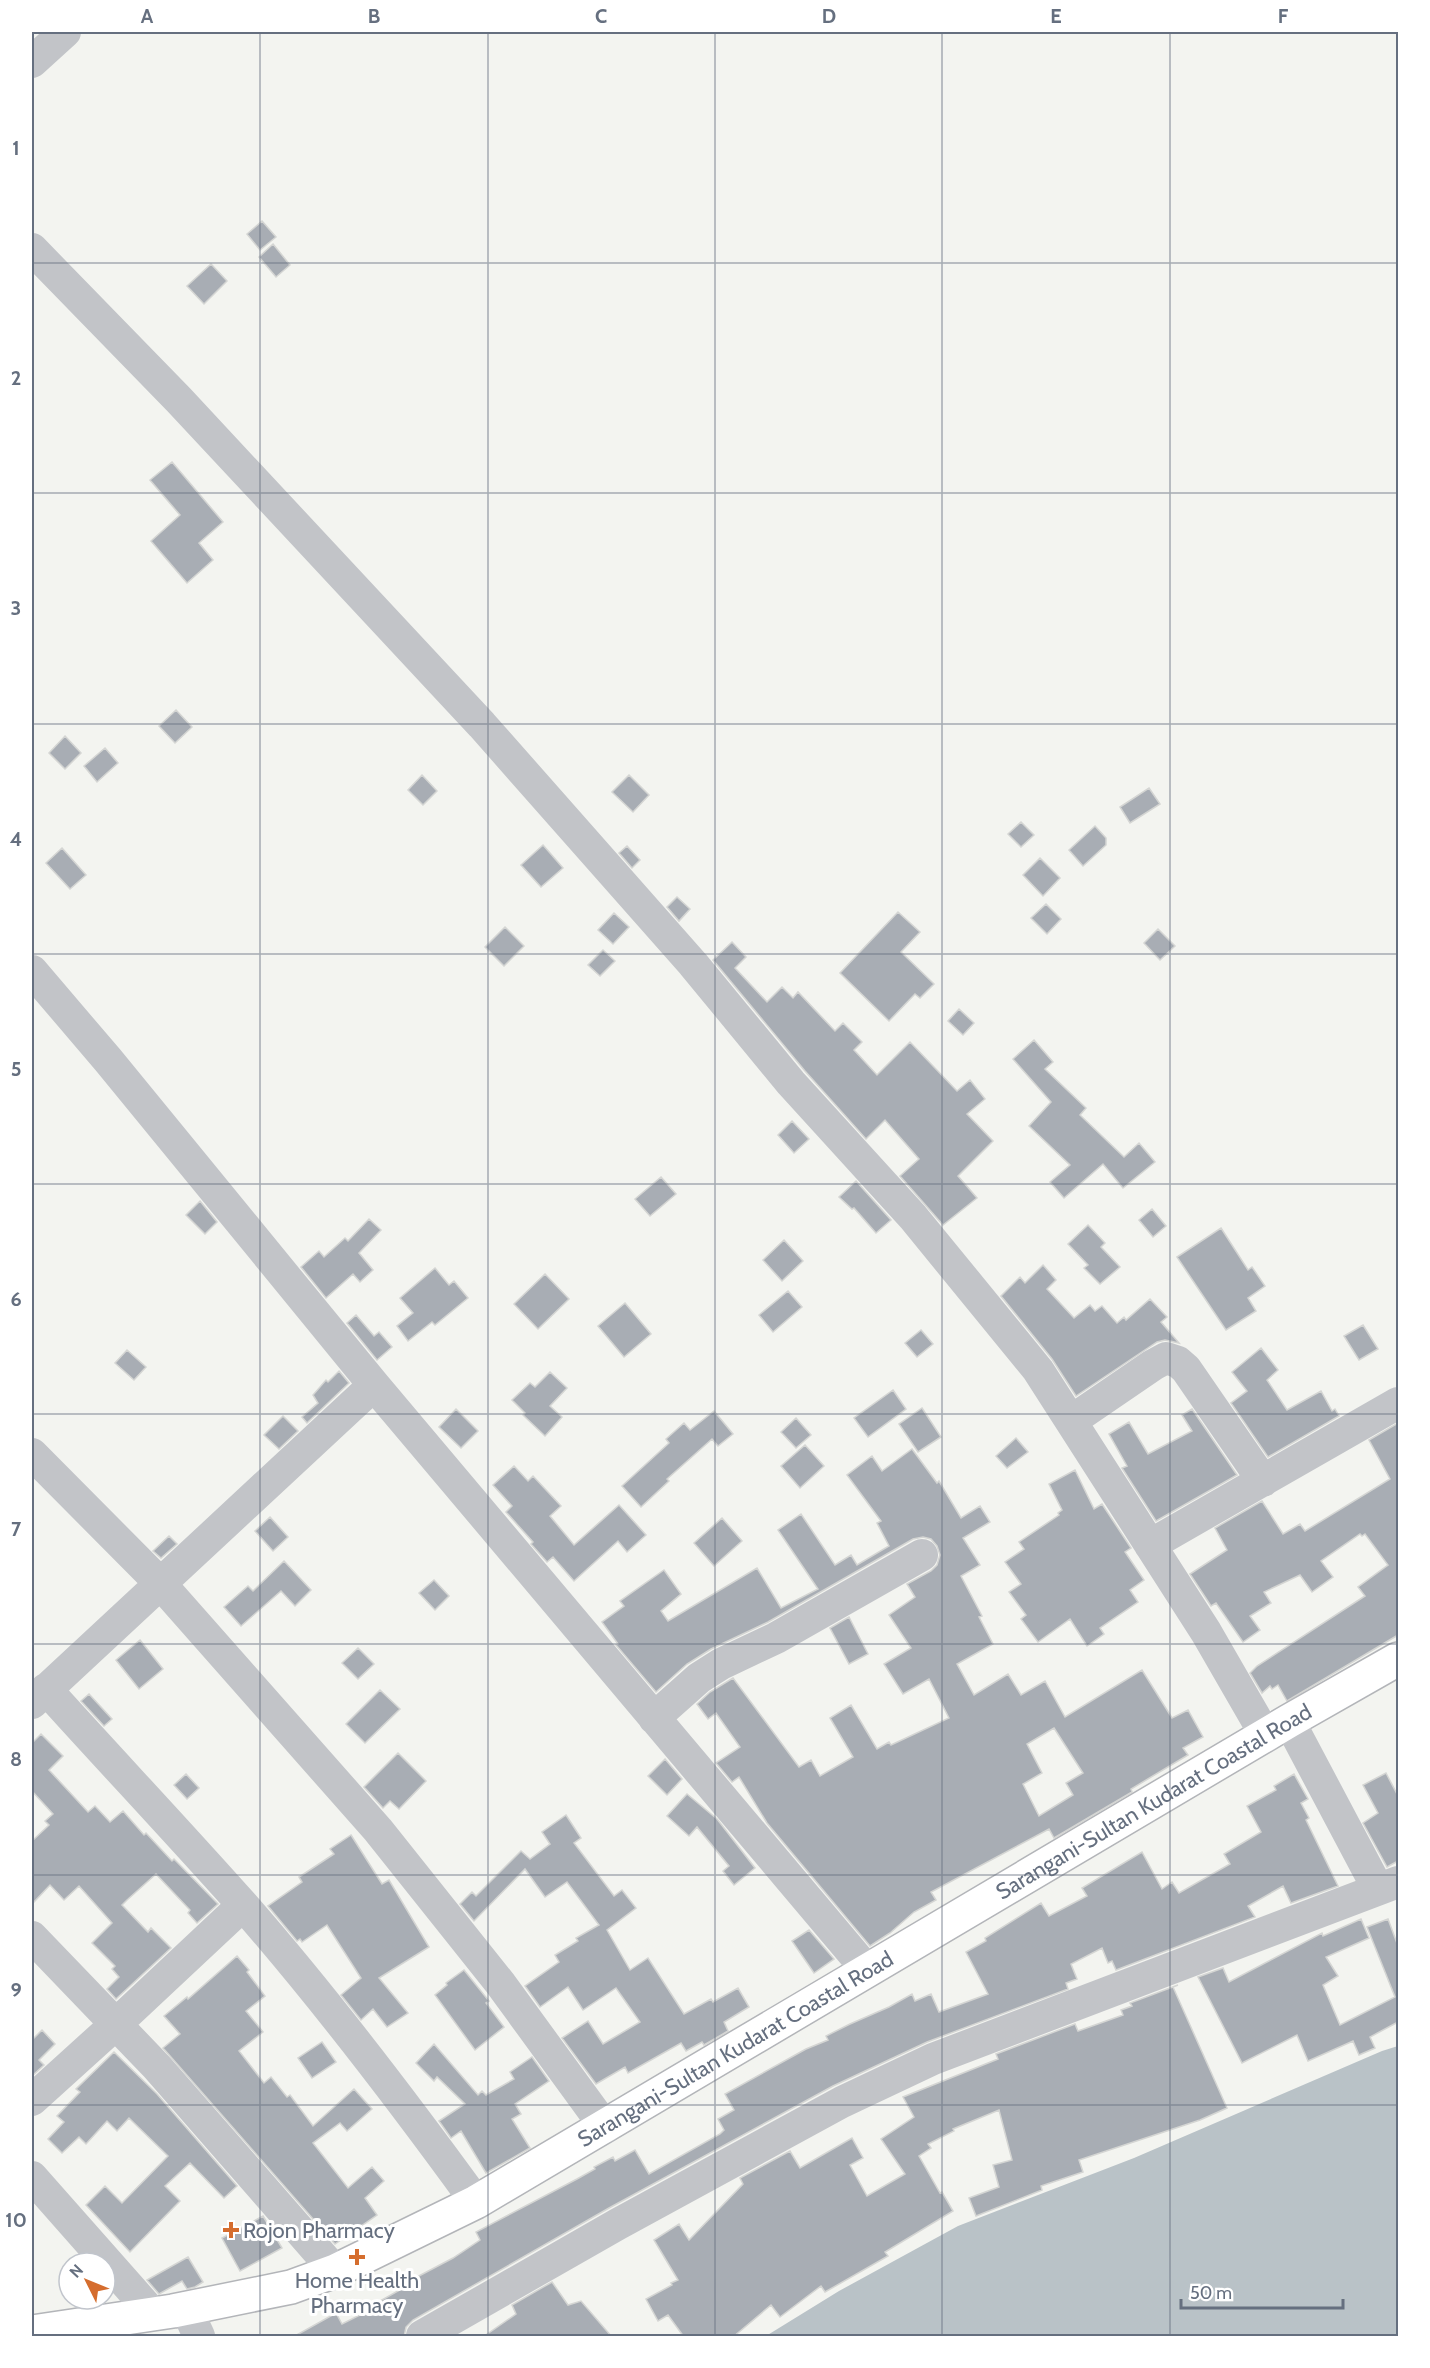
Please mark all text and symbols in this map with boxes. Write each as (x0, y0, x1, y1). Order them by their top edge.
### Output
text: A (141, 4, 154, 28)
text: B (368, 4, 380, 28)
text: C (595, 4, 607, 28)
text: D (822, 4, 836, 28)
text: E (1050, 4, 1062, 28)
text: F (1278, 4, 1289, 28)
text: 1 (12, 136, 20, 160)
text: 2 (11, 366, 21, 390)
text: 3 (11, 596, 21, 620)
text: 4 (10, 827, 22, 851)
text: 5 (11, 1057, 21, 1081)
text: 6 (10, 1287, 22, 1311)
text: 7 (11, 1517, 22, 1541)
street label: Sarangani-Sultan Kudarat Coastal Road (991, 1698, 1316, 1905)
text: 8 (10, 1747, 22, 1771)
street label: Sarangani-Sultan Kudarat Coastal Road (573, 1945, 898, 2152)
text: 9 (10, 1978, 22, 2002)
text: 10 (5, 2208, 27, 2232)
place label: Rojon Pharmacy (243, 2217, 395, 2244)
marker: Rojon Pharmacy (224, 2223, 238, 2237)
marker: Home Health Pharmacy (350, 2250, 364, 2264)
north arrow (57, 2251, 117, 2311)
text: N (66, 2260, 87, 2282)
place label: Home Health Pharmacy (295, 2267, 419, 2319)
scale bar (1181, 2272, 1343, 2310)
text: 50 m (1190, 2282, 1232, 2304)

